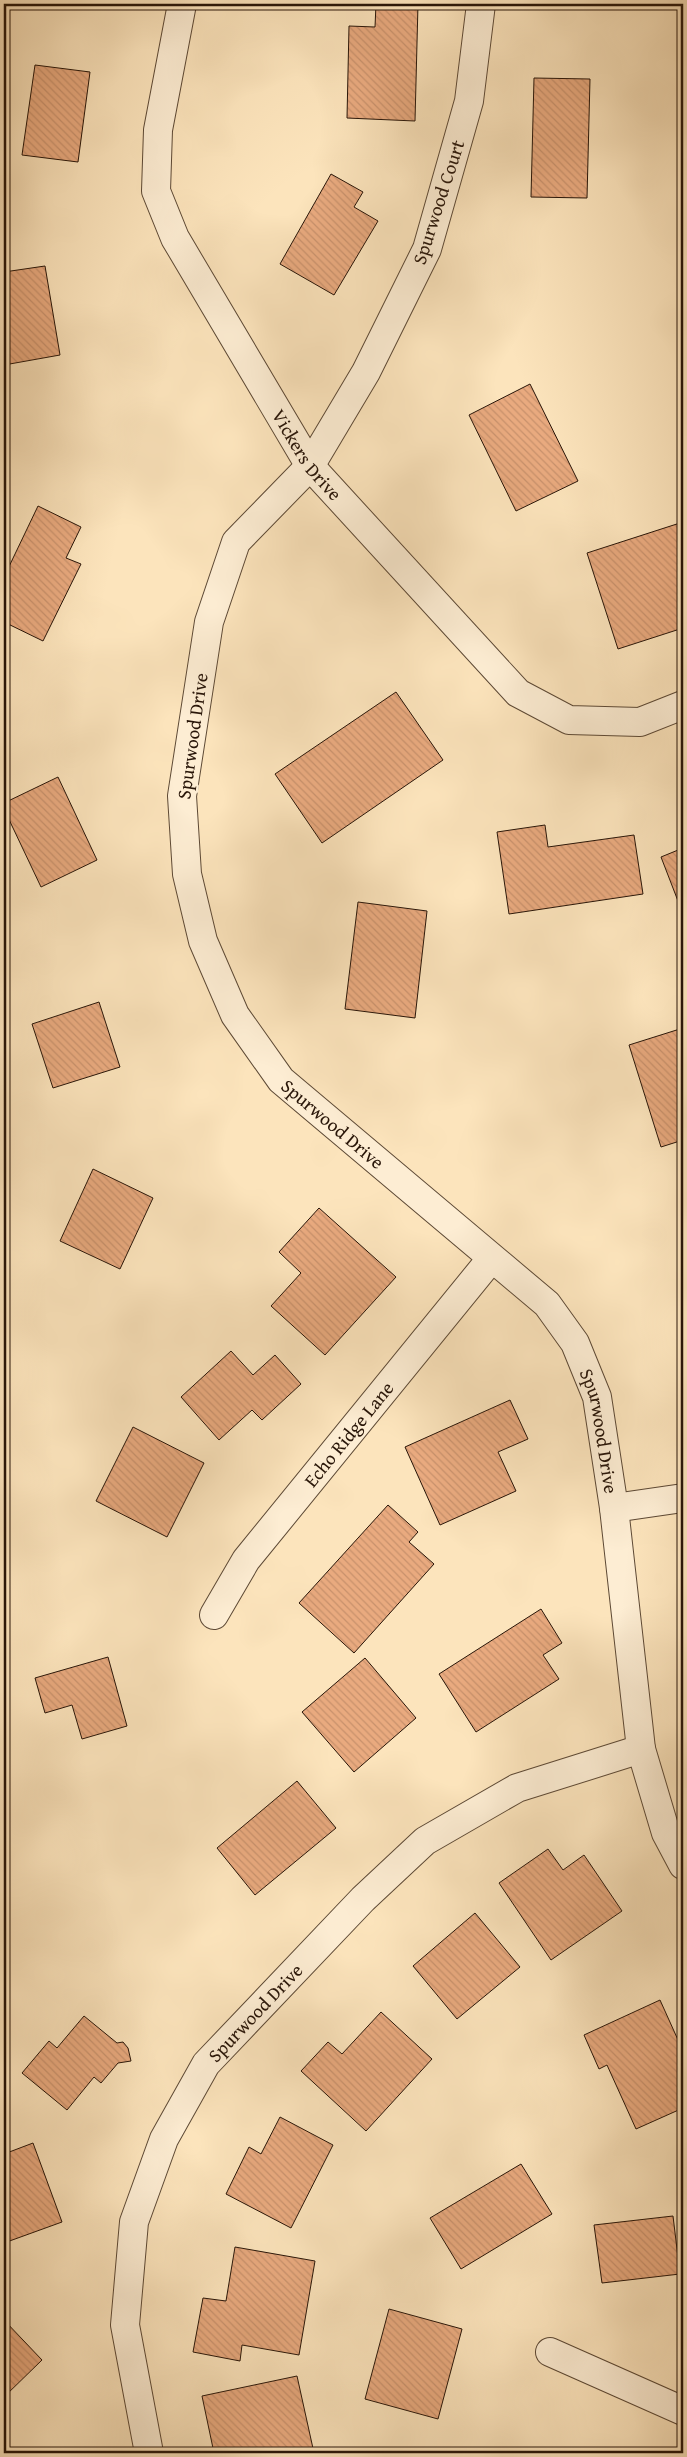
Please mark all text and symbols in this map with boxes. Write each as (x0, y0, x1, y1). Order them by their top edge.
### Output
street label: Spurwood Court (405, 136, 471, 268)
street label: Vickers Drive (265, 404, 349, 507)
street label: Spurwood Drive (169, 671, 215, 801)
street label: Spurwood Drive (275, 1072, 391, 1175)
street label: Spurwood Drive (573, 1364, 626, 1495)
street label: Echo Ridge Lane (297, 1375, 400, 1493)
street label: Spurwood Drive (201, 1957, 309, 2068)

